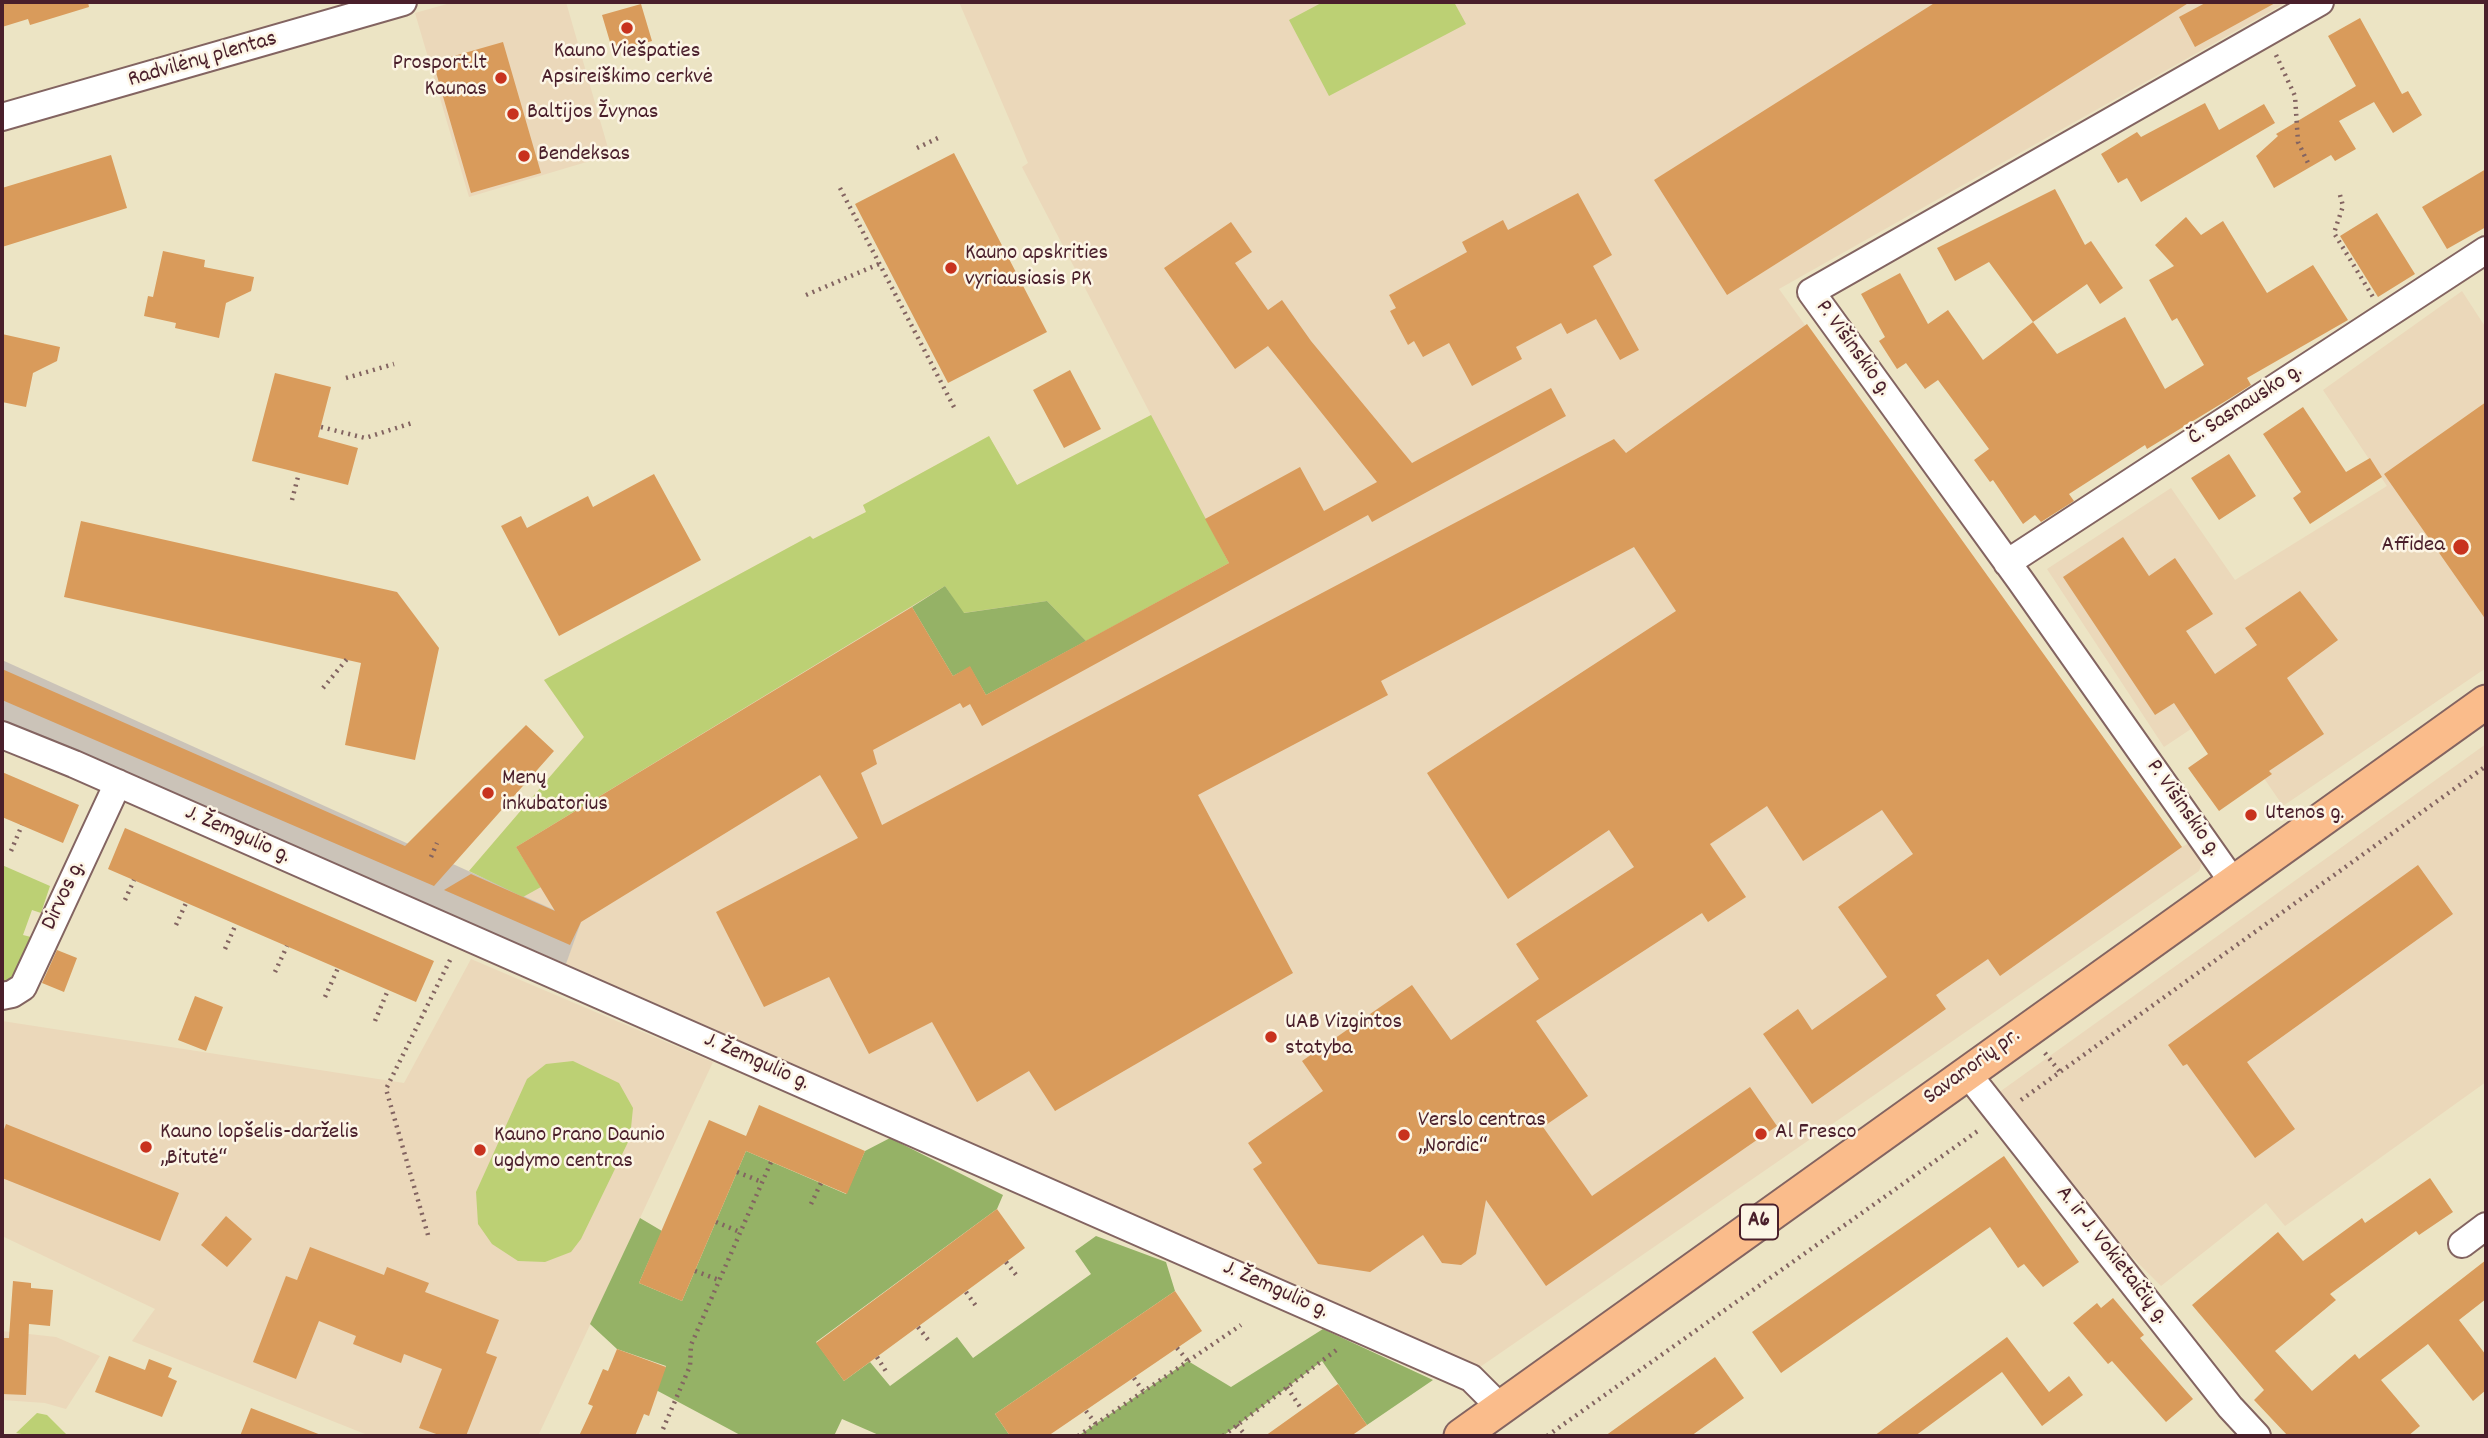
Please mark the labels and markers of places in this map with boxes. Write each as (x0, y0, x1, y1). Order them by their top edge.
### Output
marker: Kauno Viešpaties Apsireiškimo cerkvė (619, 20, 635, 36)
place label: Kauno Viešpaties Apsireiškimo cerkvė (541, 39, 713, 93)
place label: Prosport.lt Kaunas (392, 51, 487, 105)
marker: Prosport.lt Kaunas (493, 70, 509, 86)
place label: Baltijos Žvynas (527, 100, 658, 128)
marker: Baltijos Žvynas (505, 106, 521, 122)
place label: Bendeksas (538, 142, 630, 170)
marker: Bendeksas (516, 148, 532, 164)
place label: Kauno apskrities vyriausiasis PK (965, 241, 1108, 295)
marker: Kauno apskrities vyriausiasis PK (943, 260, 959, 276)
place label: Affidea (2382, 533, 2445, 561)
marker: Affidea (2451, 537, 2471, 557)
place label: Menų inkubatorius (502, 766, 608, 820)
marker: Menų inkubatorius (480, 785, 496, 801)
place label: Utenos g. (2265, 801, 2344, 829)
marker: Utenos g. (2243, 807, 2259, 823)
place label: UAB Vizgintos statyba (1285, 1010, 1402, 1064)
marker: UAB Vizgintos statyba (1263, 1029, 1279, 1045)
place label: Verslo centras „Nordic“ (1418, 1108, 1546, 1162)
place label: Kauno lopšelis-darželis „Bitutė“ (160, 1120, 359, 1174)
place label: Al Fresco (1775, 1120, 1856, 1148)
place label: Kauno Prano Daunio ugdymo centras (494, 1123, 665, 1177)
marker: Al Fresco (1753, 1126, 1769, 1142)
marker: Verslo centras „Nordic“ (1396, 1127, 1412, 1143)
marker: Kauno lopšelis-darželis „Bitutė“ (138, 1139, 154, 1155)
marker: Kauno Prano Daunio ugdymo centras (472, 1142, 488, 1158)

